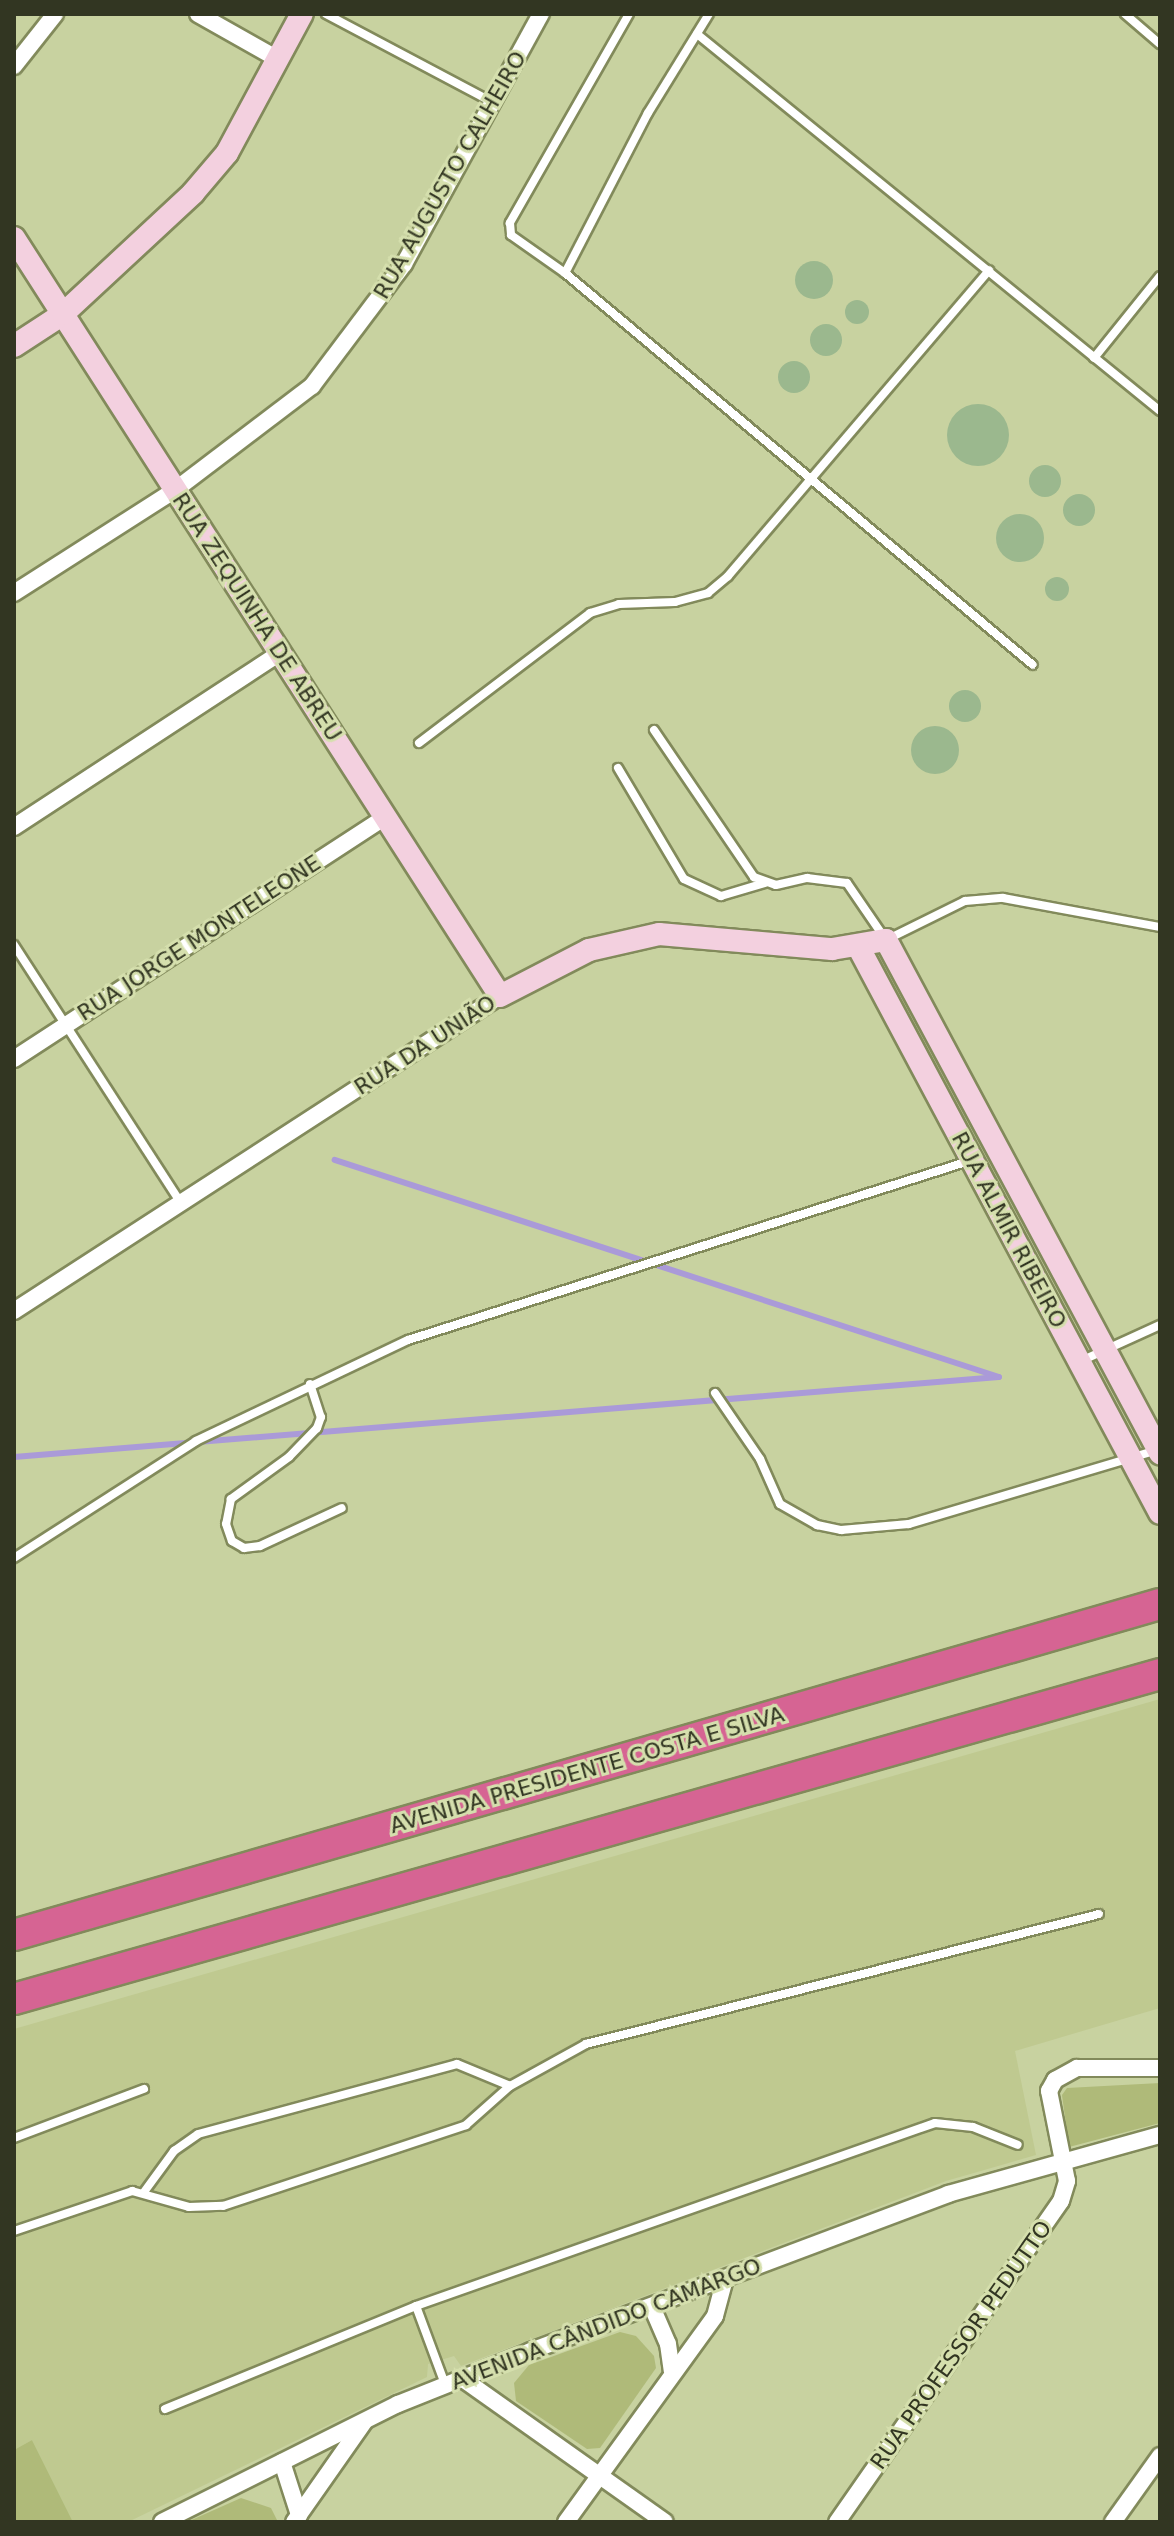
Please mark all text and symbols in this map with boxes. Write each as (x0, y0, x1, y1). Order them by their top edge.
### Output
street label: RUA AUGUSTO CALHEIRO (368, 46, 532, 304)
street label: RUA ZEQUINHA DE ABREU (167, 488, 347, 746)
street label: RUA JORGE MONTELEONE (73, 849, 325, 1027)
street label: RUA DA UNIÃO (349, 990, 501, 1100)
street label: RUA ALMIR RIBEIRO (946, 1127, 1072, 1333)
street label: AVENIDA PRESIDENTE COSTA E SILVA (387, 1701, 787, 1839)
street label: RUA PROFESSOR PEDUTTO (865, 2216, 1057, 2474)
street label: AVENIDA CÂNDIDO CAMARGO (447, 2253, 765, 2395)

